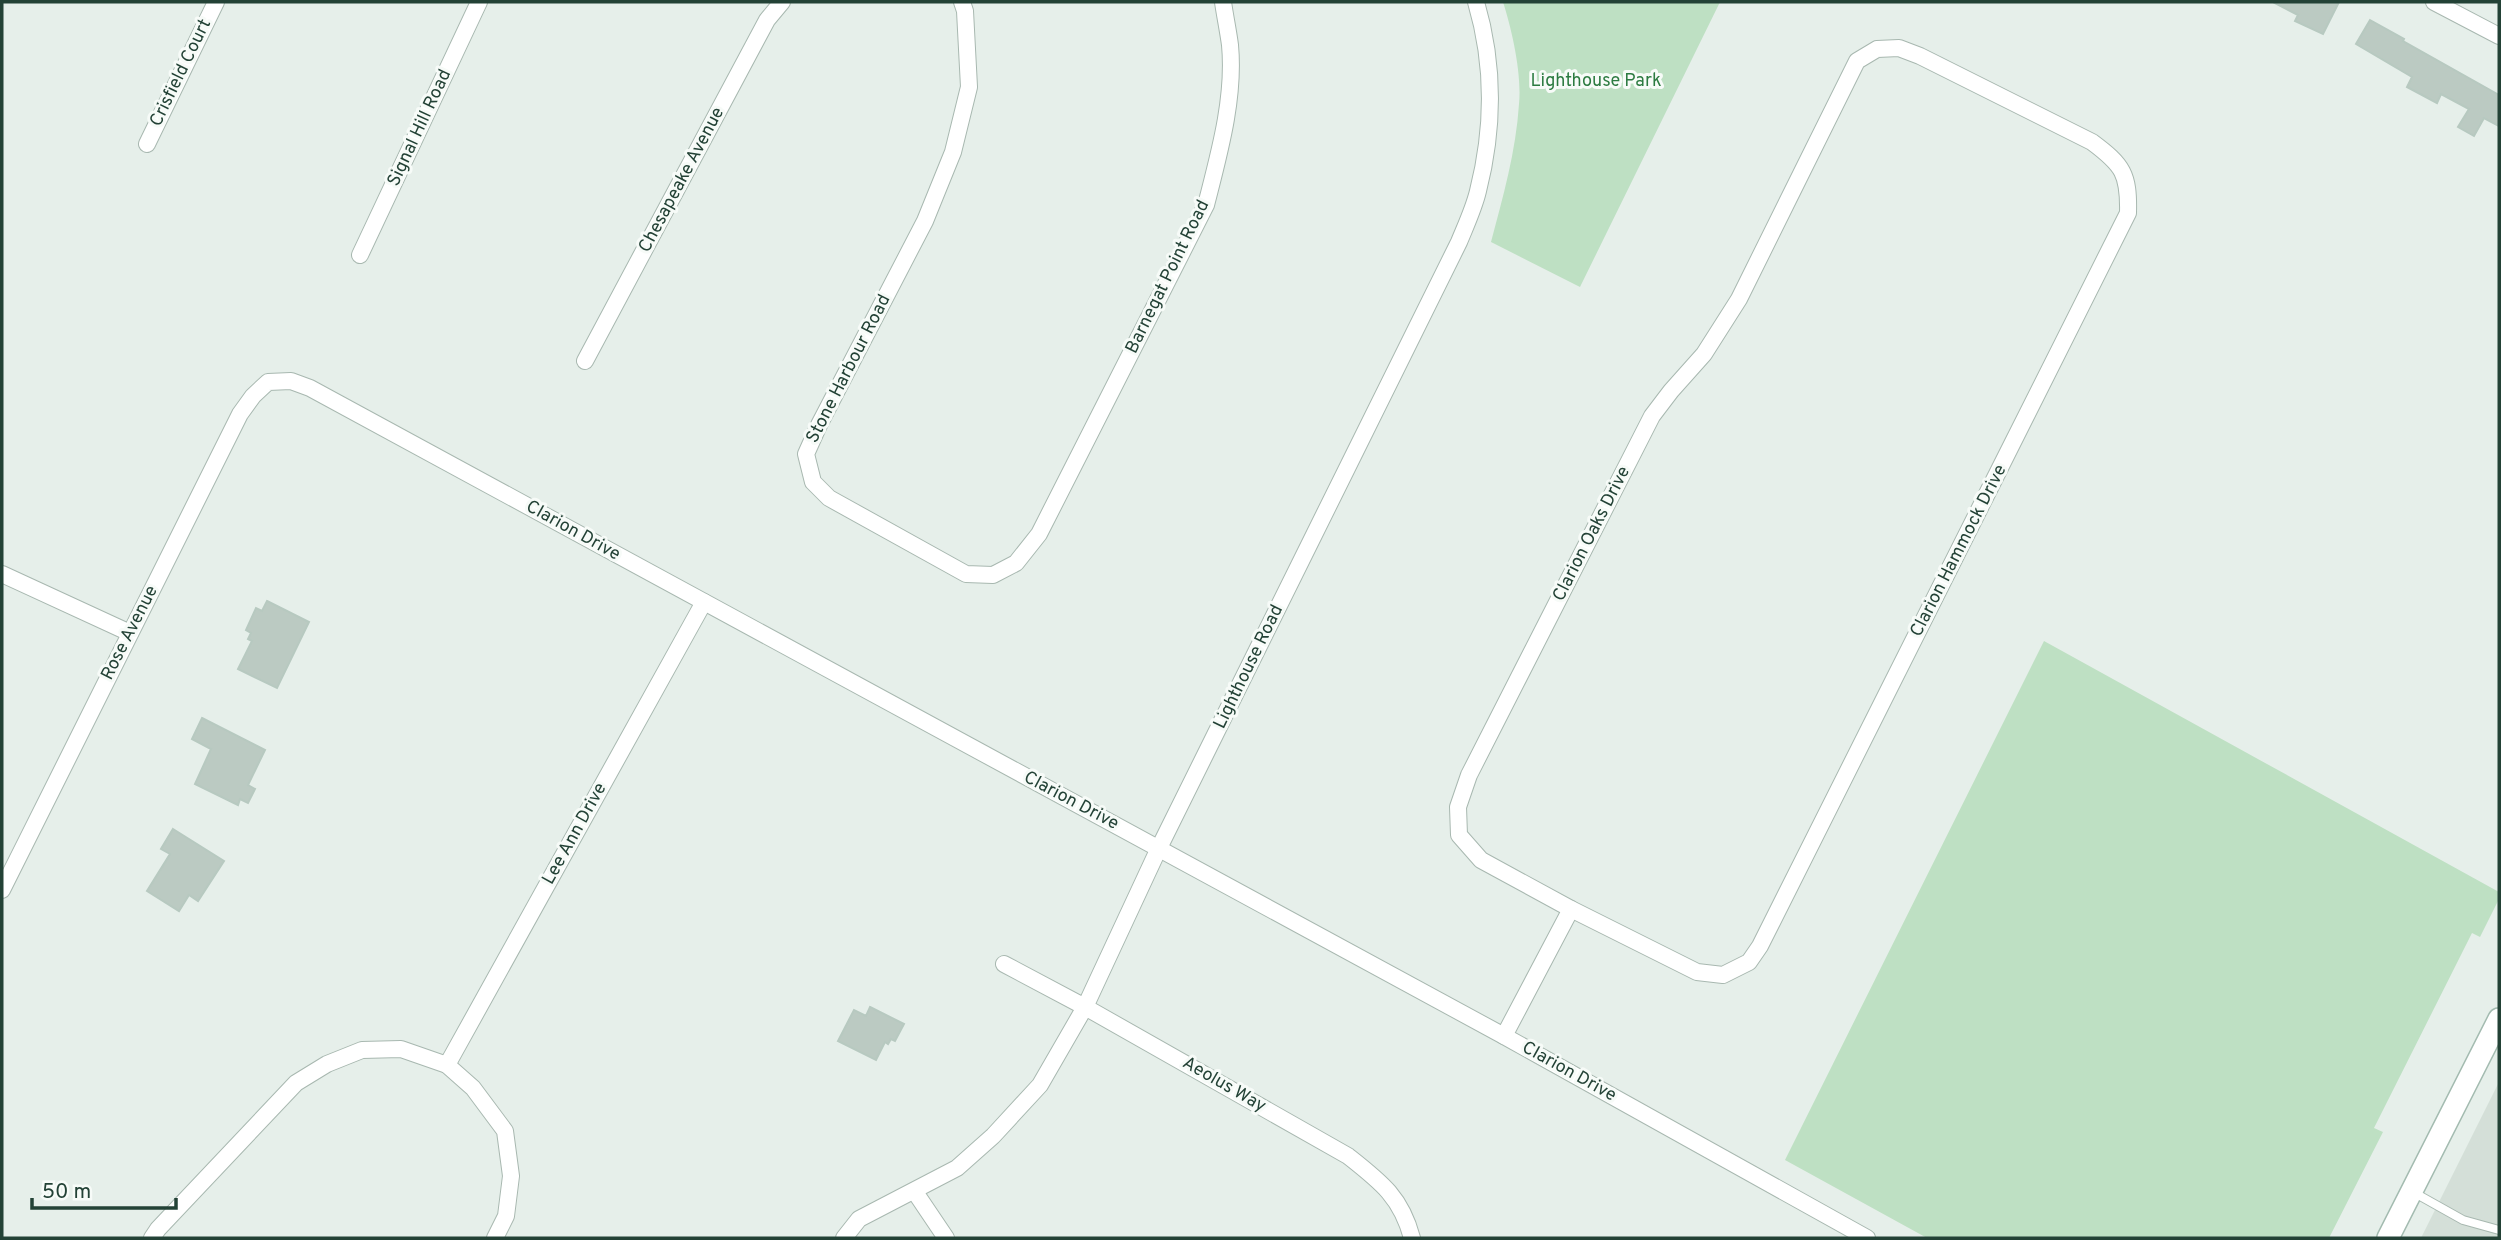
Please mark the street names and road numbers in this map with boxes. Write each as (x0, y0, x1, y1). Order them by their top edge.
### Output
street label: Crisfield Court (145, 15, 217, 131)
street label: Signal Hill Road (383, 66, 457, 190)
street label: Chesapeake Avenue (634, 103, 730, 257)
street label: Barnegat Point Road (1121, 196, 1215, 358)
street label: Stone Harbour Road (802, 291, 896, 447)
street label: Clarion Hammock Drive (1906, 461, 2012, 641)
street label: Clarion Oaks Drive (1548, 463, 1636, 605)
street label: Clarion Drive (522, 496, 624, 566)
street label: Rose Avenue (96, 582, 164, 684)
street label: Lighthouse Road (1209, 601, 1289, 733)
street label: Clarion Drive (1019, 766, 1123, 836)
street label: Lee Ann Drive (538, 779, 612, 889)
street label: Clarion Drive (1518, 1037, 1620, 1107)
street label: Aeolus Way (1178, 1052, 1270, 1118)

